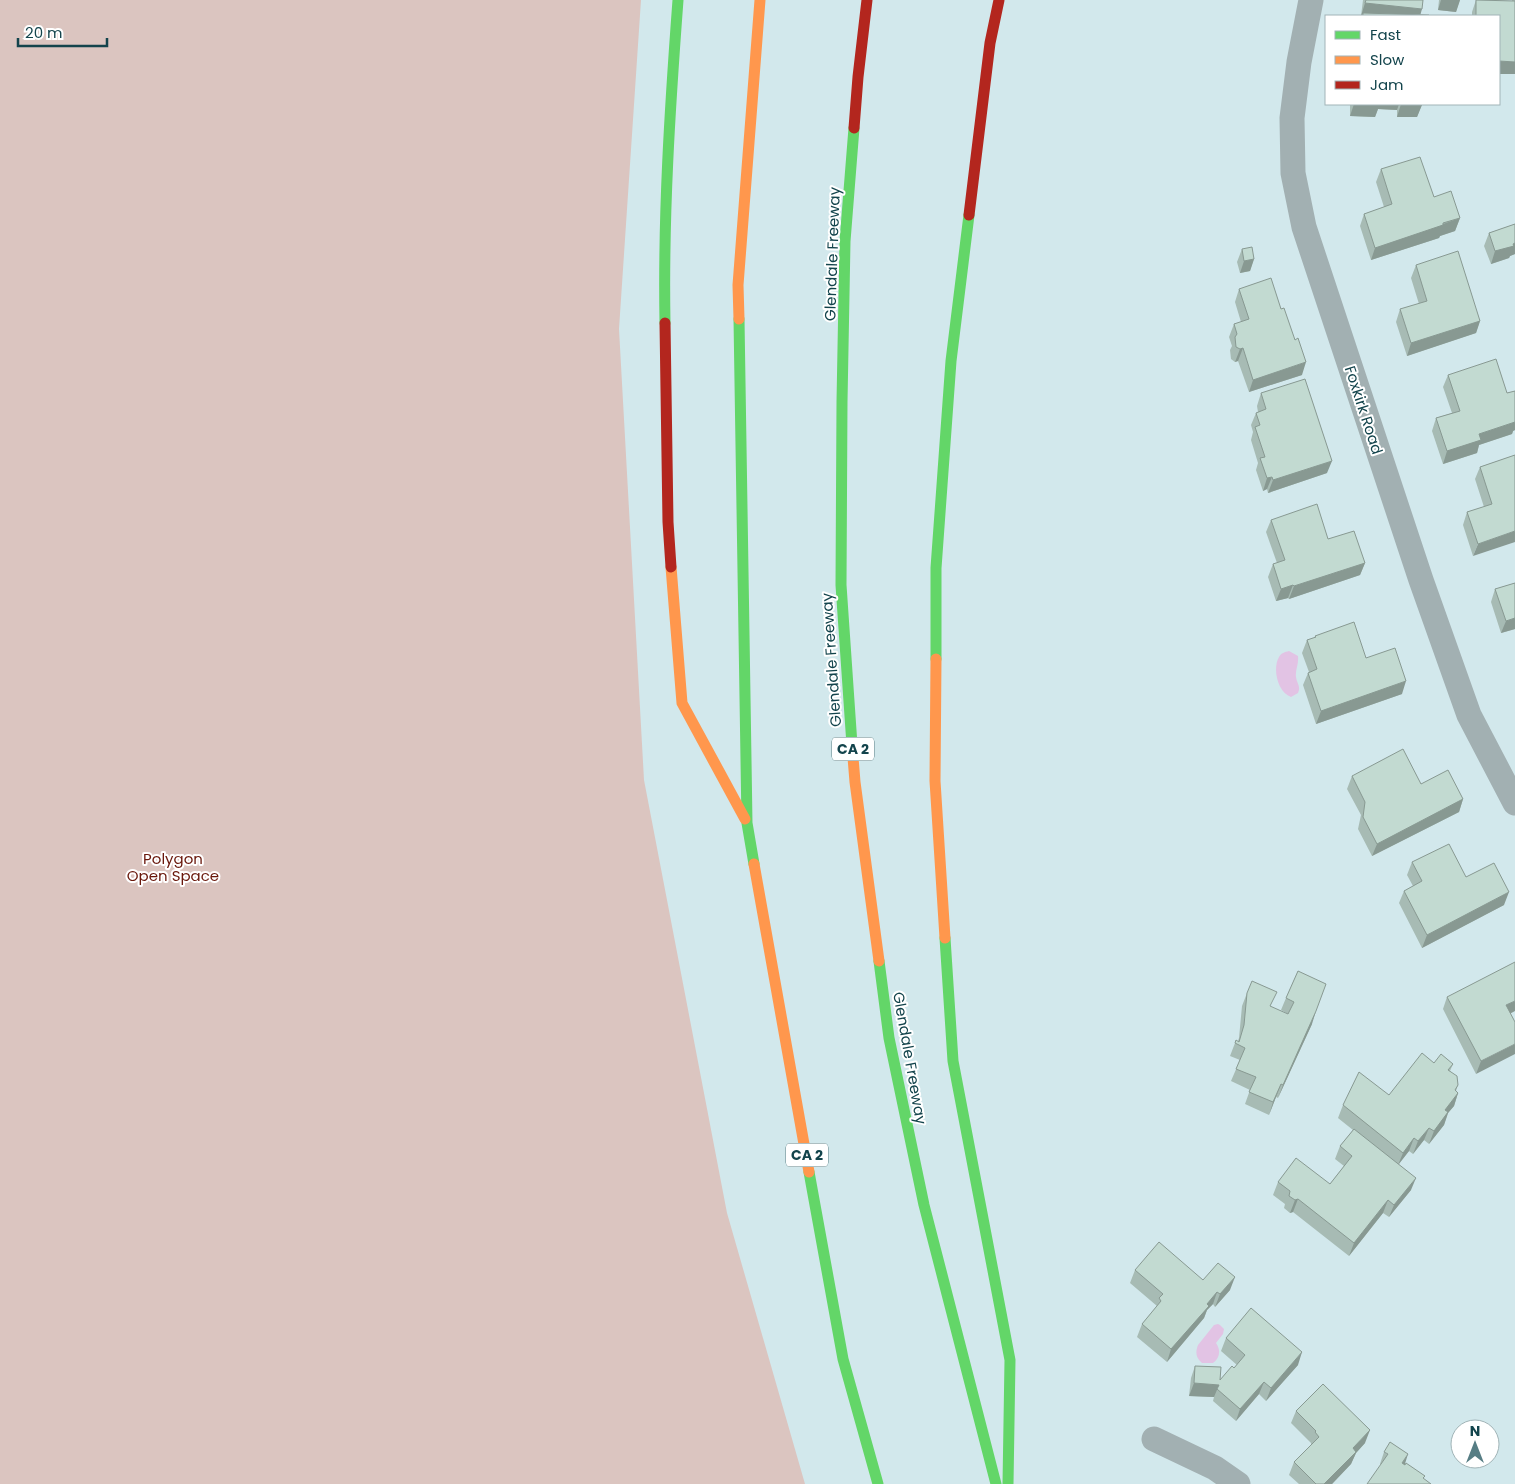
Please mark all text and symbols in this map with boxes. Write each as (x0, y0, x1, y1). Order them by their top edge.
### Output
scale bar (18, 15, 106, 47)
legend (1325, 15, 1500, 105)
text: 20 m (25, 22, 63, 43)
text: Fast (1370, 24, 1401, 45)
text: Slow (1370, 49, 1405, 70)
text: Jam (1370, 74, 1404, 95)
street label: Glendale Freeway (819, 186, 845, 321)
street label: Foxkirk Road (1340, 363, 1388, 457)
street label: Glendale Freeway (816, 592, 846, 728)
road number: CA 2 (832, 738, 874, 761)
park label: Polygon Open Space (127, 848, 219, 886)
street label: Glendale Freeway (888, 990, 932, 1126)
road number: CA 2 (786, 1144, 828, 1166)
north arrow (1450, 1419, 1500, 1469)
text: N (1470, 1421, 1480, 1441)

